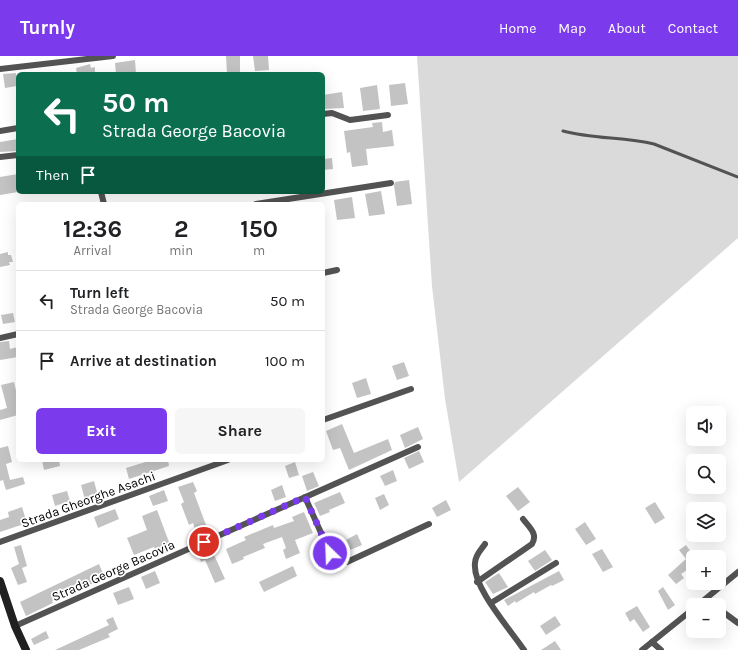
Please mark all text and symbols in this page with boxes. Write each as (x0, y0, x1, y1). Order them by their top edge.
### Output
text: Turnly (20, 17, 75, 39)
text: Home (499, 20, 536, 37)
text: Map (558, 20, 586, 37)
text: About (608, 20, 646, 37)
text: Contact (668, 20, 718, 37)
text: 50 m (102, 86, 170, 119)
icon: left (36, 88, 88, 140)
text: Strada George Bacovia (102, 120, 286, 142)
icon: arrive (77, 164, 99, 186)
text: Then (36, 166, 69, 184)
text: 12:36 (63, 215, 122, 243)
text: 2 (174, 215, 188, 243)
text: 150 (240, 215, 278, 243)
text: Arrival (74, 243, 112, 258)
text: min (169, 243, 193, 258)
text: m (253, 243, 265, 258)
text: Turn left (70, 284, 129, 302)
icon: left (36, 290, 58, 312)
text: 50 m (270, 292, 305, 310)
text: Strada George Bacovia (70, 302, 203, 317)
icon: arrive (36, 350, 58, 372)
text: Arrive at destination (70, 352, 217, 370)
text: 100 m (265, 352, 305, 370)
map controls (686, 406, 726, 638)
button: sound (686, 406, 726, 446)
button: Exit (36, 408, 167, 454)
button: Share (175, 408, 305, 454)
button: search (686, 454, 726, 494)
street label: Strada Gheorghe Asachi (19, 468, 157, 531)
button: layers (686, 502, 726, 542)
pin (187, 525, 221, 559)
icon: arrive (193, 531, 215, 553)
position arrow (309, 532, 351, 574)
street label: Strada George Bacovia (49, 537, 177, 604)
button: + (686, 550, 726, 590)
button: − (686, 598, 726, 638)

